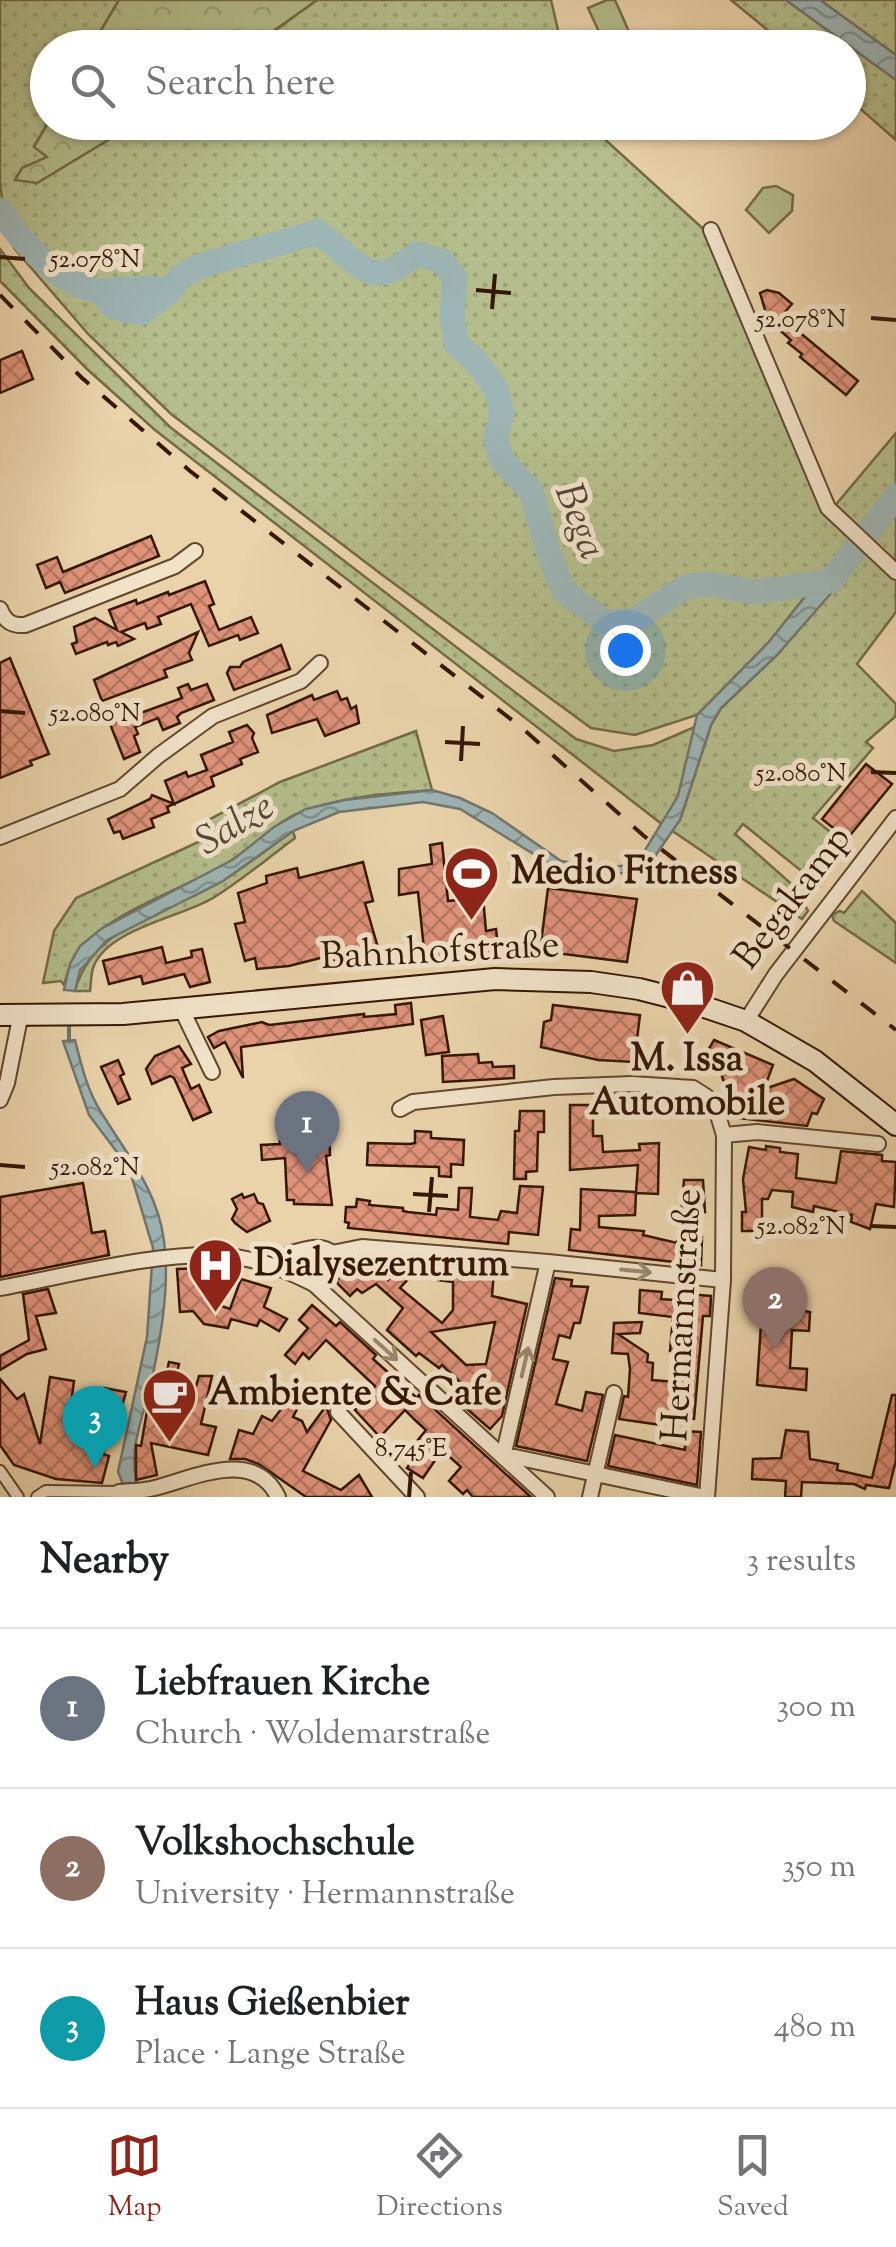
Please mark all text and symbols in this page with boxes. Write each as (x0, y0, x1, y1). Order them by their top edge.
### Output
search box (30, 30, 866, 140)
icon: search (65, 58, 120, 113)
text: Search here (145, 58, 336, 112)
text: 52.078°N (48, 243, 140, 279)
text: 52.078°N (754, 303, 846, 339)
water label: Bega (538, 476, 618, 568)
your location (600, 625, 651, 676)
text: 52.080°N (48, 697, 140, 733)
text: 52.080°N (754, 757, 846, 793)
water label: Salze (186, 780, 286, 872)
street label: Begakamp (722, 816, 866, 982)
sports icon: Medio Fitness (442, 844, 502, 923)
place label: Medio Fitness (511, 847, 738, 901)
street label: Bahnhofstraße (319, 920, 561, 986)
shop icon: M. Issa Automobile (657, 958, 717, 1037)
place label: M. Issa Automobile (589, 1034, 785, 1132)
pin: 1 (274, 1090, 340, 1173)
text: 52.082°N (49, 1151, 140, 1187)
street label: Hermannstraße (650, 1187, 718, 1443)
text: 52.082°N (755, 1210, 846, 1246)
hospital icon: Dialysezentrum (185, 1236, 245, 1315)
place label: Dialysezentrum (254, 1239, 509, 1293)
one-way arrow (619, 1262, 651, 1281)
pin: 2 (742, 1266, 808, 1349)
one-way arrow (373, 1338, 398, 1361)
one-way arrow (517, 1347, 535, 1379)
cafe icon: Ambiente & Cafe (139, 1365, 199, 1444)
place label: Ambiente & Cafe (208, 1368, 502, 1422)
pin: 3 (62, 1386, 128, 1468)
text: 8.745°E (375, 1432, 447, 1468)
text: Nearby (40, 1532, 169, 1592)
text: 3 results (746, 1539, 856, 1585)
text: Liebfrauen Kirche (135, 1658, 430, 1712)
text: 1 (67, 1685, 78, 1731)
text: 300 m (776, 1685, 856, 1731)
text: Church · Woldemarstraße (135, 1712, 490, 1758)
text: Volkshochschule (135, 1818, 415, 1872)
text: 2 (65, 1845, 80, 1891)
text: 350 m (782, 1845, 856, 1891)
text: University · Hermannstraße (135, 1872, 515, 1918)
text: Haus Gießenbier (135, 1978, 410, 2032)
text: 3 (66, 2005, 79, 2051)
text: 480 m (774, 2005, 856, 2051)
text: Place · Lange Straße (135, 2032, 406, 2078)
tab: Map (107, 2128, 162, 2228)
tab: Directions (376, 2128, 503, 2228)
tab: Saved (717, 2128, 789, 2228)

